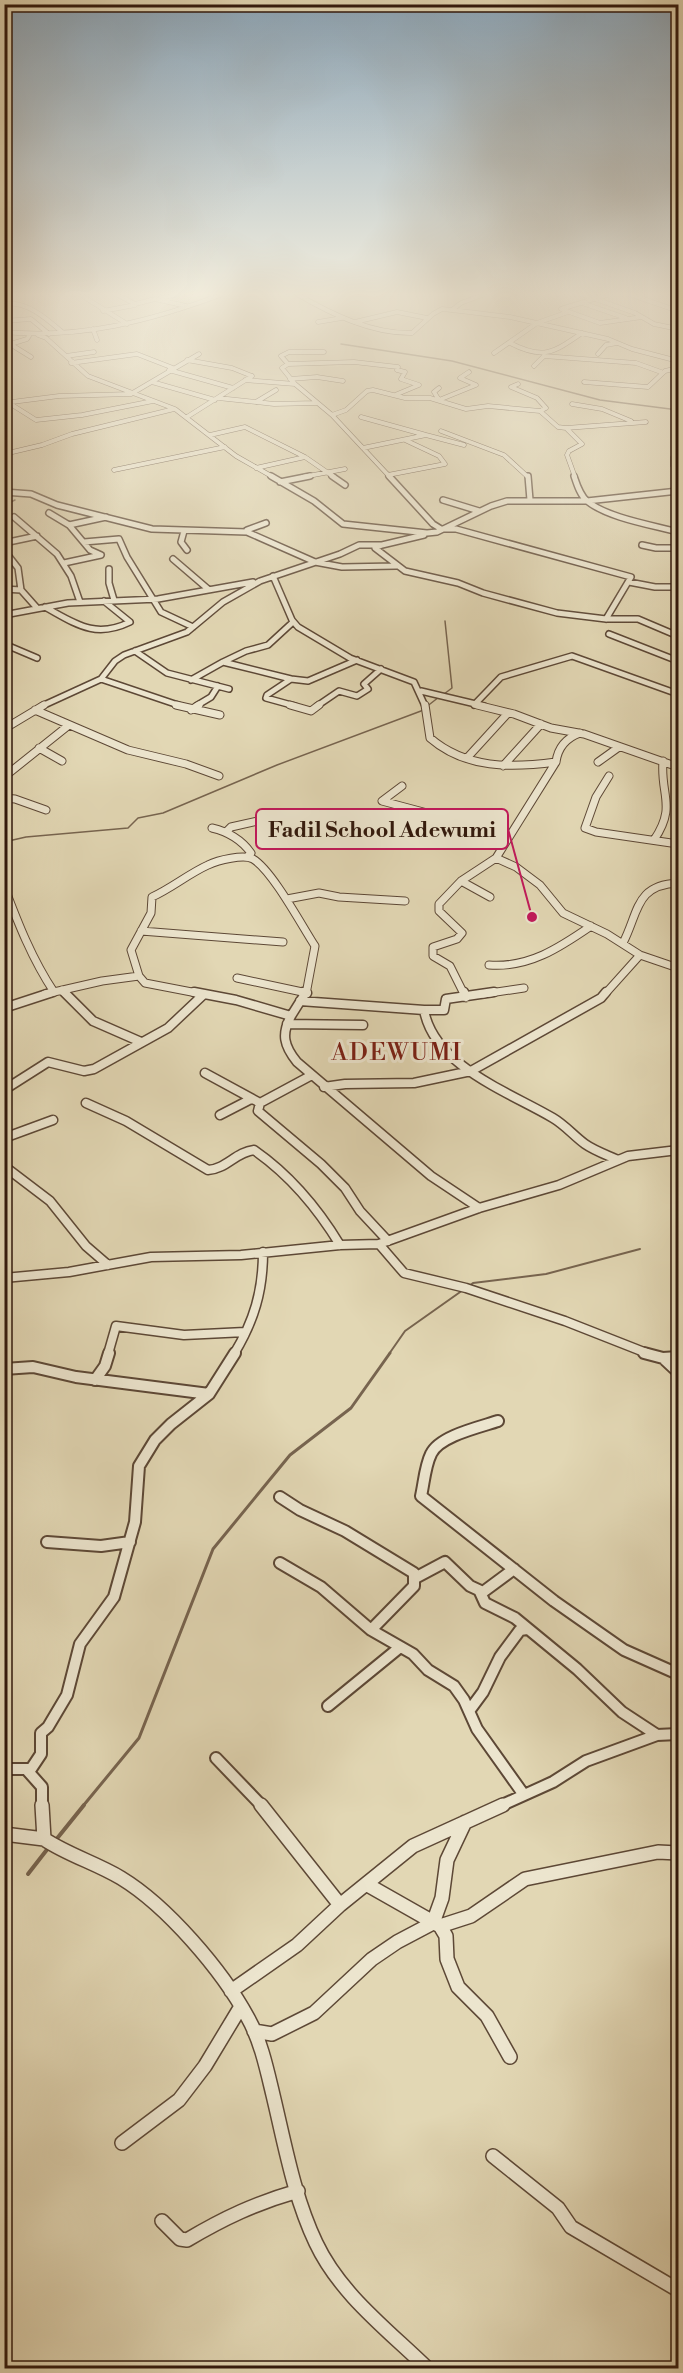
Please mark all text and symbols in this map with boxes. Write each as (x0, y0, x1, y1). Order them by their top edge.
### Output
callout: Fadil School Adewumi (256, 809, 508, 849)
text: Fadil School Adewumi (268, 817, 496, 844)
district label: ADEWUMI (330, 1038, 463, 1068)

